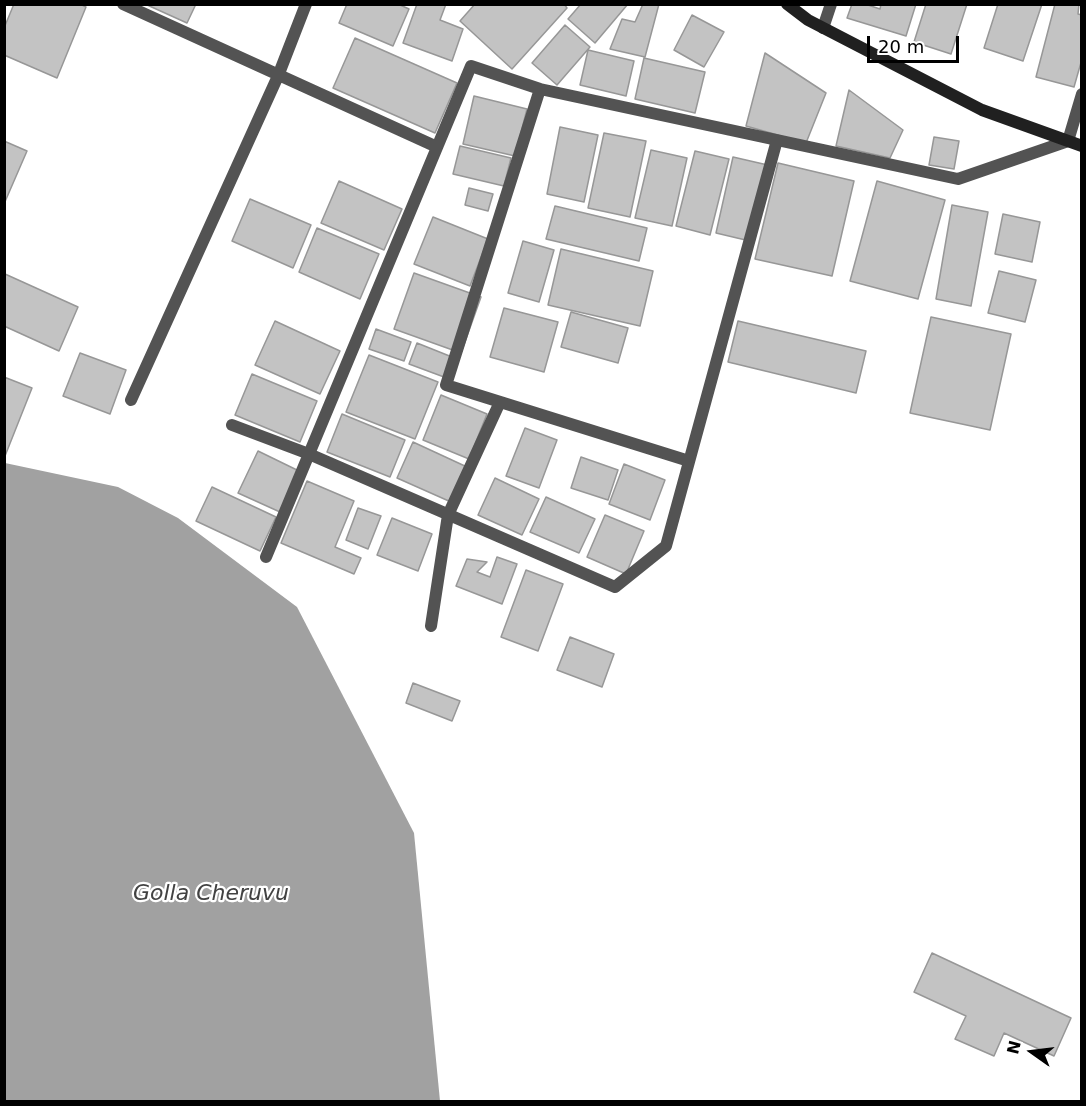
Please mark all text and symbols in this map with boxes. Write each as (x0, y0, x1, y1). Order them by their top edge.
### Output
scale bar (870, 24, 962, 62)
text: 20 m (878, 36, 924, 57)
water label: Golla Cheruvu (133, 881, 289, 907)
north arrow (1002, 1022, 1062, 1082)
text: N (1003, 1039, 1025, 1056)

